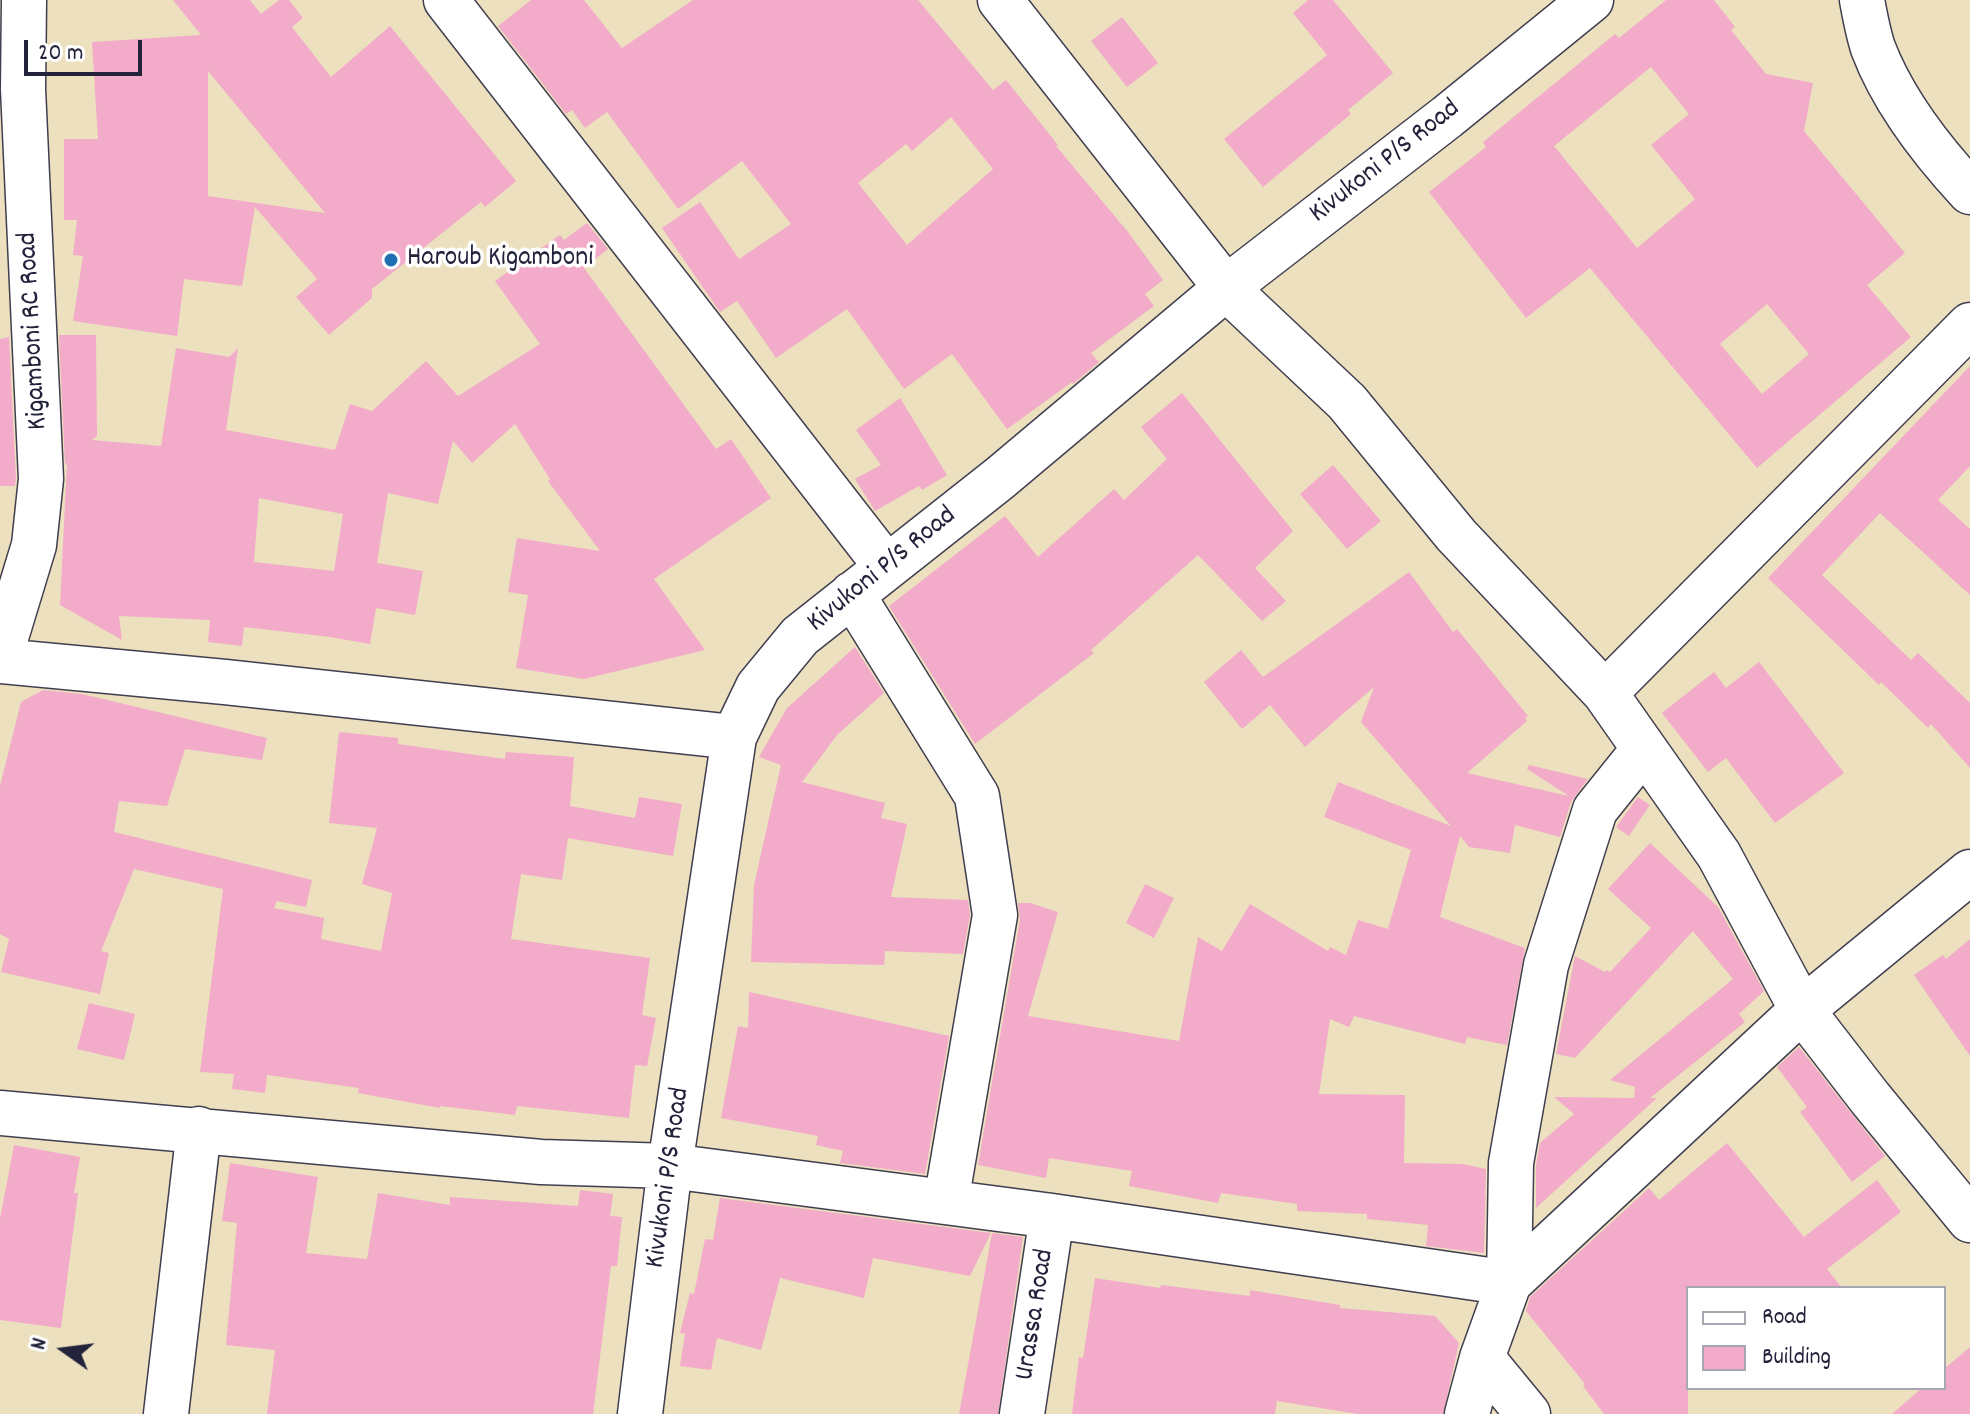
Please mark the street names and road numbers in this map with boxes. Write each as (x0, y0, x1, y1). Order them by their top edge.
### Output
street label: Kivukoni P/S Road (1304, 94, 1468, 232)
street label: Kigamboni RC Road (13, 231, 57, 431)
street label: Kivukoni P/S Road (802, 501, 964, 641)
street label: Kivukoni P/S Road (641, 1086, 699, 1270)
street label: Urassa Road (1010, 1247, 1064, 1383)

